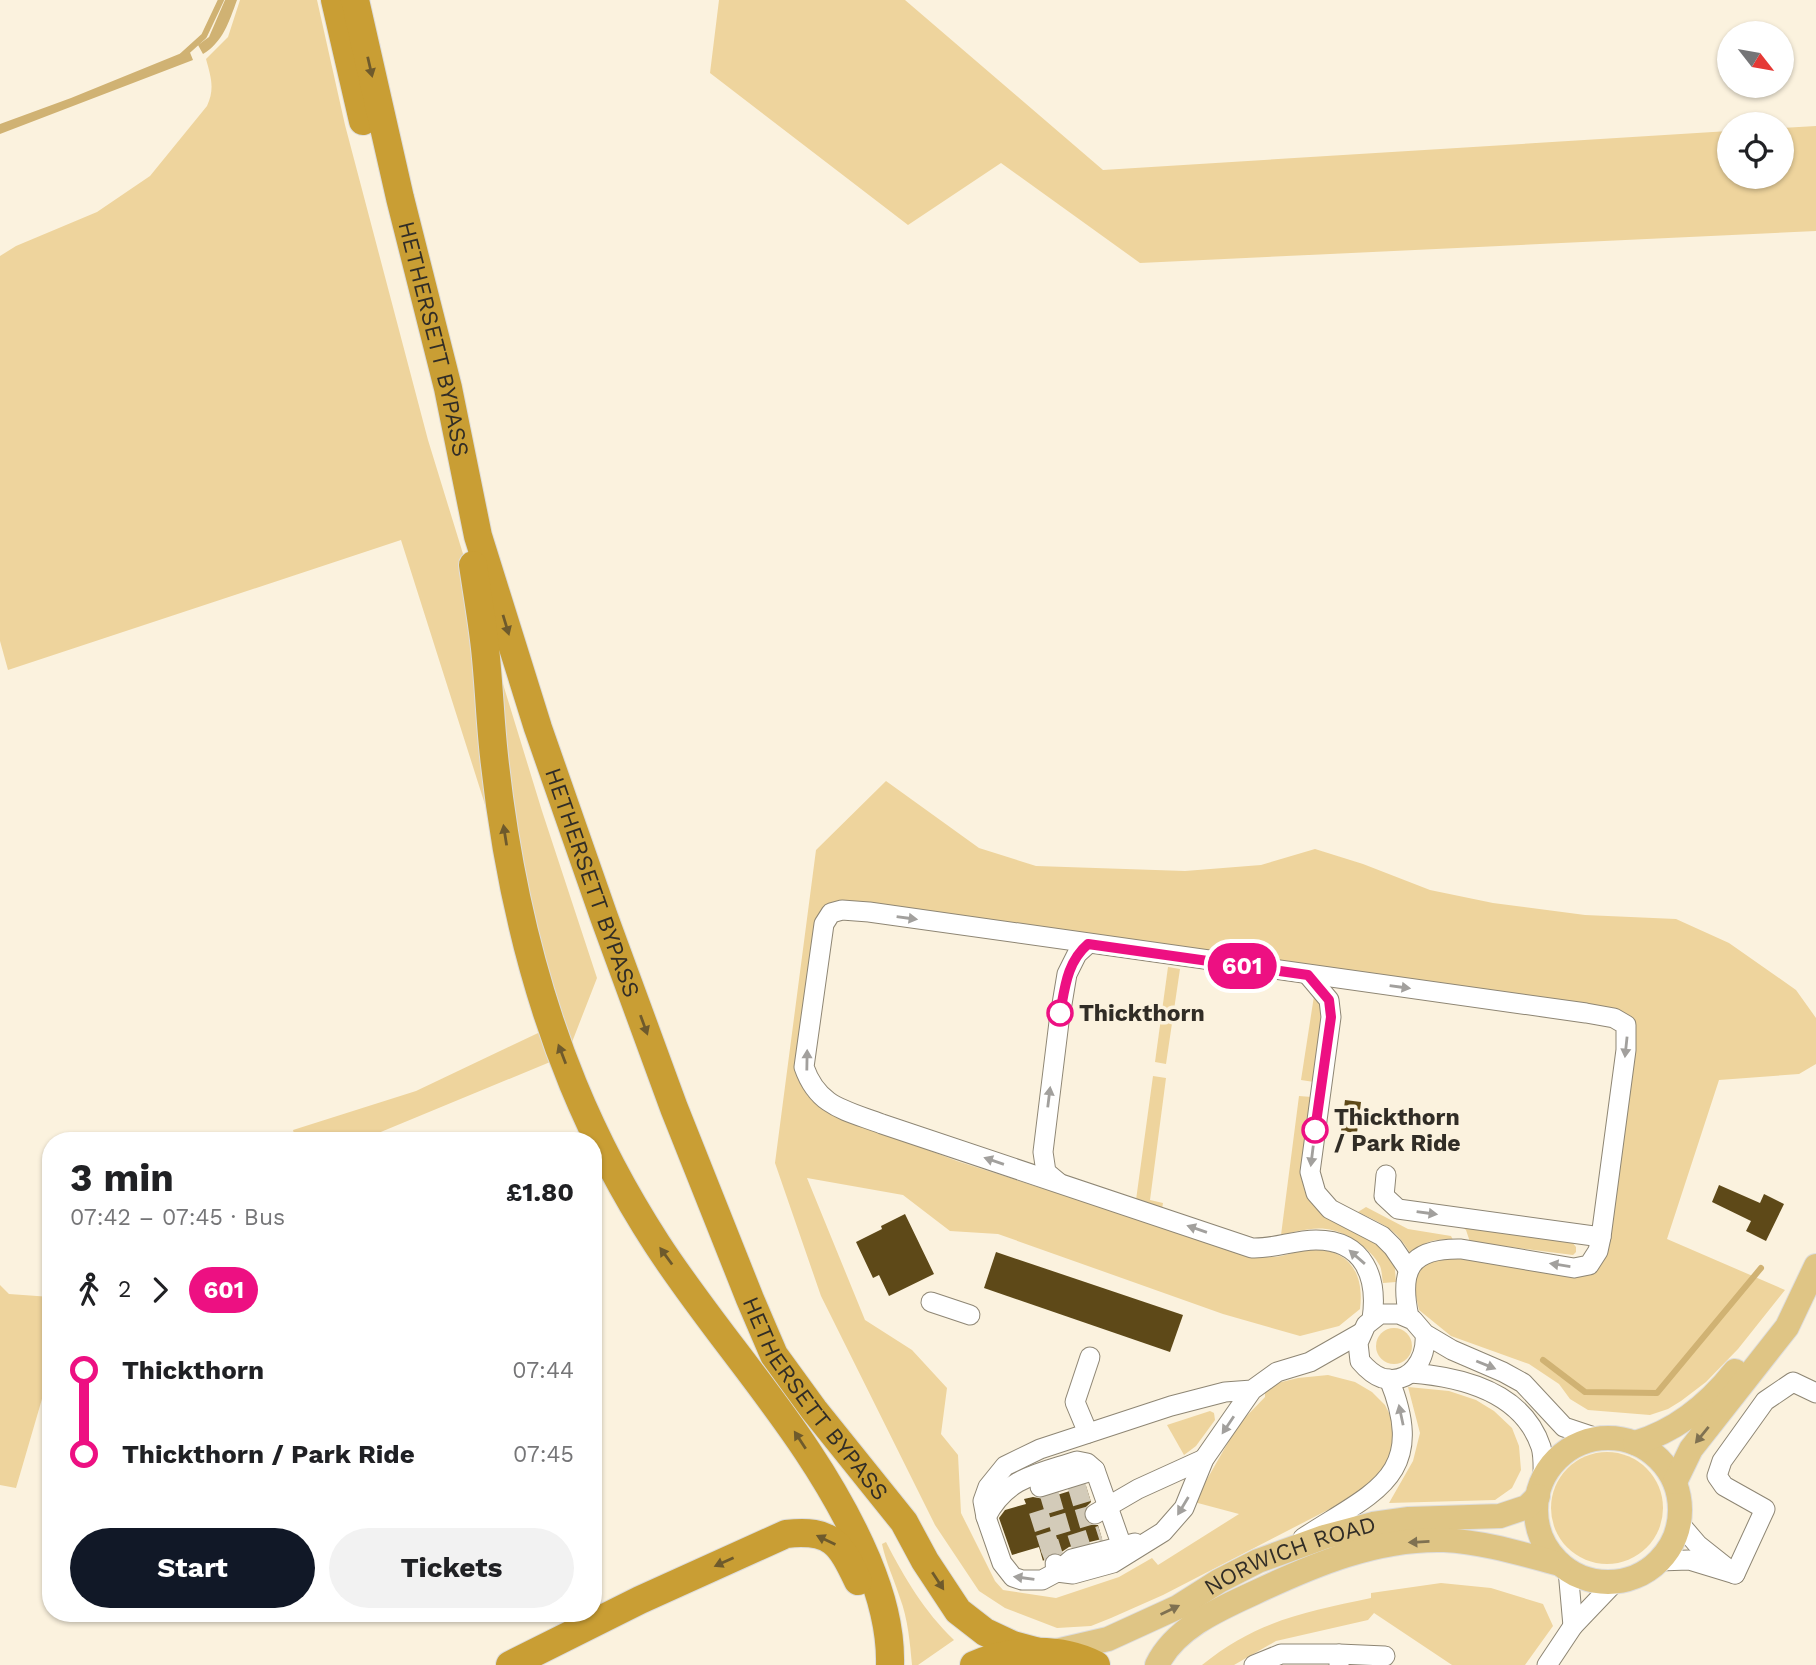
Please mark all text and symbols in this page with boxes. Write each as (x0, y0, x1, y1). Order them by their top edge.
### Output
north arrow (1717, 21, 1794, 98)
map controls (1717, 21, 1794, 189)
one-way arrow (365, 56, 376, 78)
button: locate (1717, 112, 1794, 189)
street label: HETHERSETT BYPASS (393, 218, 475, 459)
one-way arrow (501, 615, 512, 636)
street label: HETHERSETT BYPASS (539, 764, 646, 1001)
one-way arrow (499, 824, 510, 846)
one-way arrow (896, 912, 918, 923)
line badge: 601 (1202, 943, 1282, 989)
text: 601 (1222, 952, 1262, 980)
one-way arrow (1389, 982, 1411, 993)
marker: Thickthorn (1047, 1000, 1073, 1026)
place label: Thickthorn (1079, 1000, 1205, 1027)
one-way arrow (639, 1015, 650, 1036)
one-way arrow (1620, 1036, 1631, 1058)
one-way arrow (556, 1044, 567, 1065)
one-way arrow (801, 1049, 812, 1071)
one-way arrow (1044, 1086, 1055, 1108)
place label: Thickthorn / Park Ride (1334, 1104, 1461, 1157)
marker: Thickthorn / Park Ride (1302, 1117, 1328, 1143)
one-way arrow (1306, 1145, 1317, 1167)
text: 3 min (70, 1156, 174, 1200)
one-way arrow (984, 1156, 1005, 1166)
text: £1.80 (506, 1177, 574, 1207)
text: 07:42 – 07:45 · Bus (70, 1204, 285, 1231)
one-way arrow (1416, 1207, 1438, 1218)
one-way arrow (1186, 1223, 1207, 1234)
one-way arrow (659, 1247, 673, 1265)
one-way arrow (1348, 1250, 1365, 1265)
one-way arrow (1549, 1259, 1571, 1270)
icon: walk (70, 1271, 108, 1309)
icon: forward (141, 1271, 179, 1309)
text: 2 (118, 1276, 131, 1303)
text: 601 (203, 1276, 244, 1304)
street label: HETHERSETT BYPASS (737, 1293, 894, 1505)
text: Thickthorn (122, 1355, 264, 1385)
text: 07:44 (512, 1357, 574, 1384)
one-way arrow (1476, 1359, 1497, 1370)
one-way arrow (1396, 1404, 1407, 1426)
one-way arrow (1222, 1415, 1235, 1434)
one-way arrow (1695, 1427, 1710, 1444)
one-way arrow (794, 1430, 807, 1449)
text: Thickthorn / Park Ride (122, 1439, 415, 1469)
text: 07:45 (513, 1441, 574, 1468)
one-way arrow (1177, 1497, 1189, 1516)
street label: NORWICH ROAD (1199, 1510, 1379, 1601)
button: Start (70, 1528, 315, 1608)
button: Tickets (329, 1528, 574, 1608)
one-way arrow (816, 1534, 836, 1545)
one-way arrow (1408, 1536, 1430, 1547)
one-way arrow (714, 1556, 734, 1568)
one-way arrow (932, 1571, 945, 1591)
one-way arrow (1013, 1572, 1035, 1583)
one-way arrow (1160, 1605, 1180, 1616)

